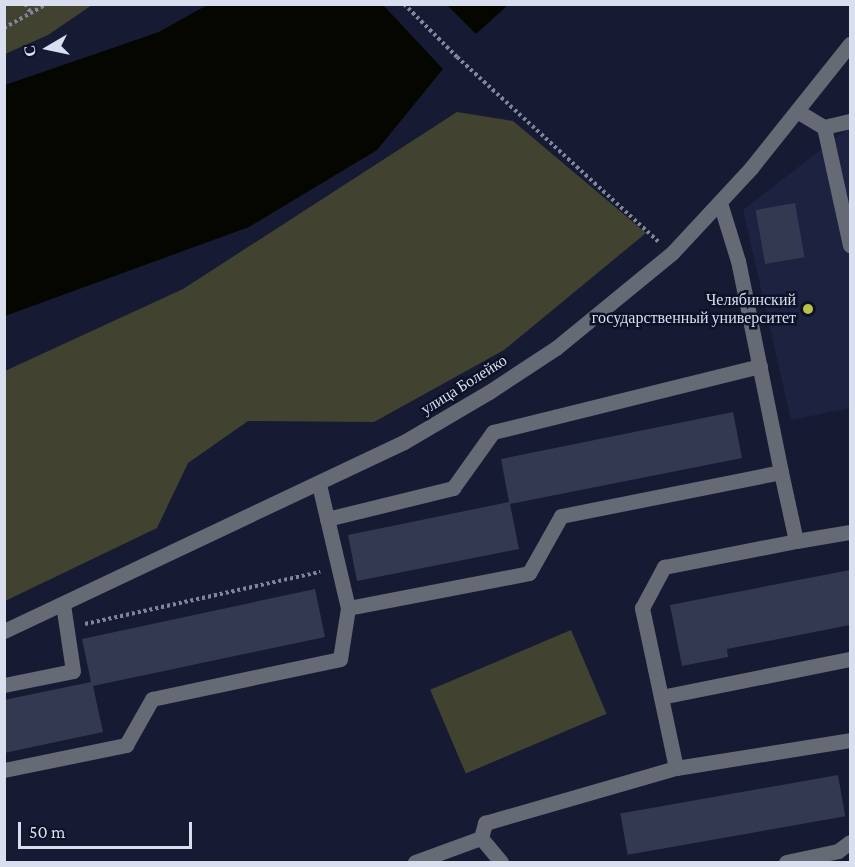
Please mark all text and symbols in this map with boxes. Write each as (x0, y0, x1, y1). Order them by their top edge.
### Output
north arrow (18, 18, 78, 78)
text: С (20, 44, 39, 58)
place label: Челябинский государственный университет (592, 290, 796, 328)
marker: Челябинский государственный университет (801, 302, 815, 316)
street label: улица Болейко (417, 351, 511, 419)
scale bar (21, 810, 195, 848)
text: 50 m (29, 822, 66, 842)

